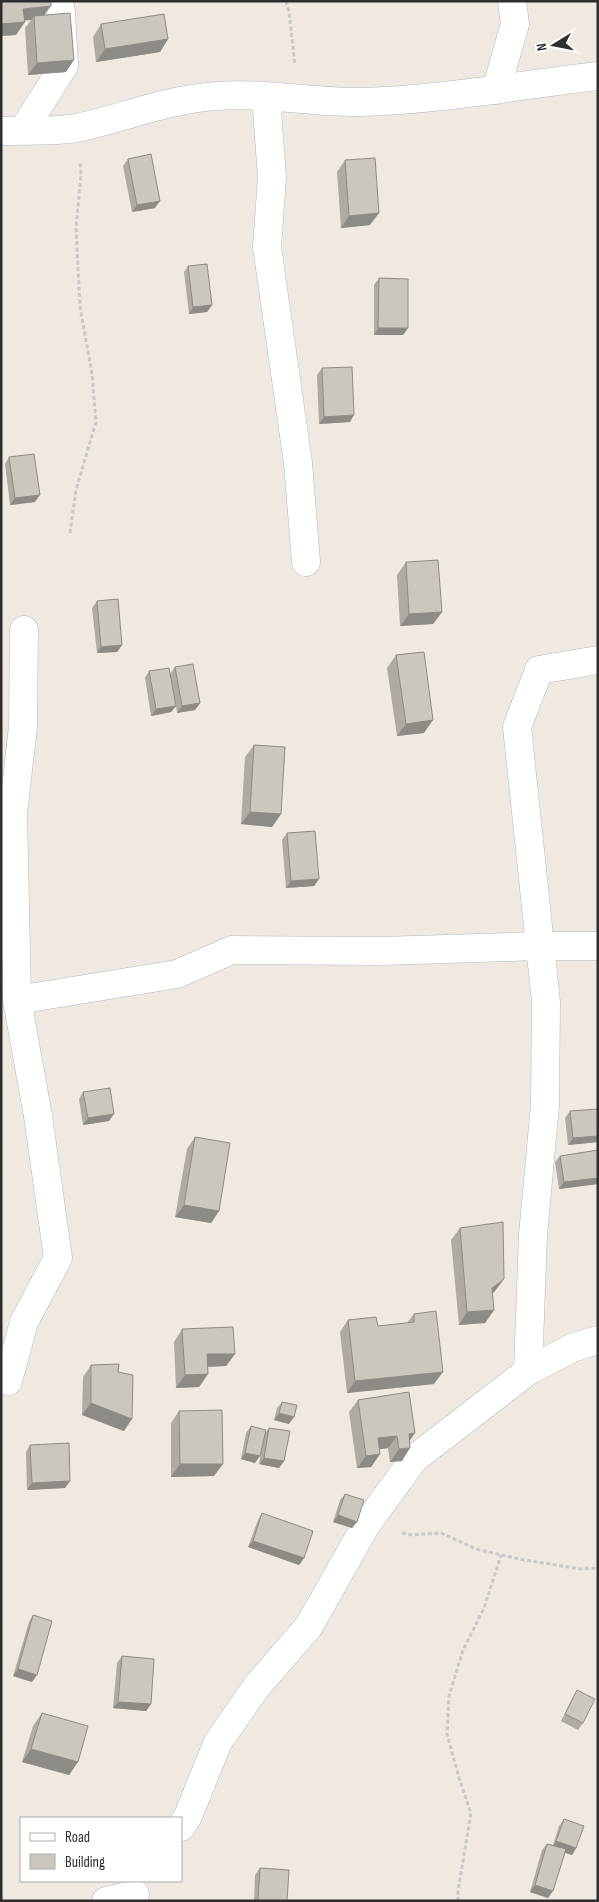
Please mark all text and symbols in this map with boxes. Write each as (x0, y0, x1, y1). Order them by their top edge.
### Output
north arrow (529, 20, 579, 70)
text: N (533, 42, 551, 52)
legend (20, 1817, 182, 1882)
text: Road (65, 1828, 90, 1847)
text: Building (65, 1853, 105, 1872)

